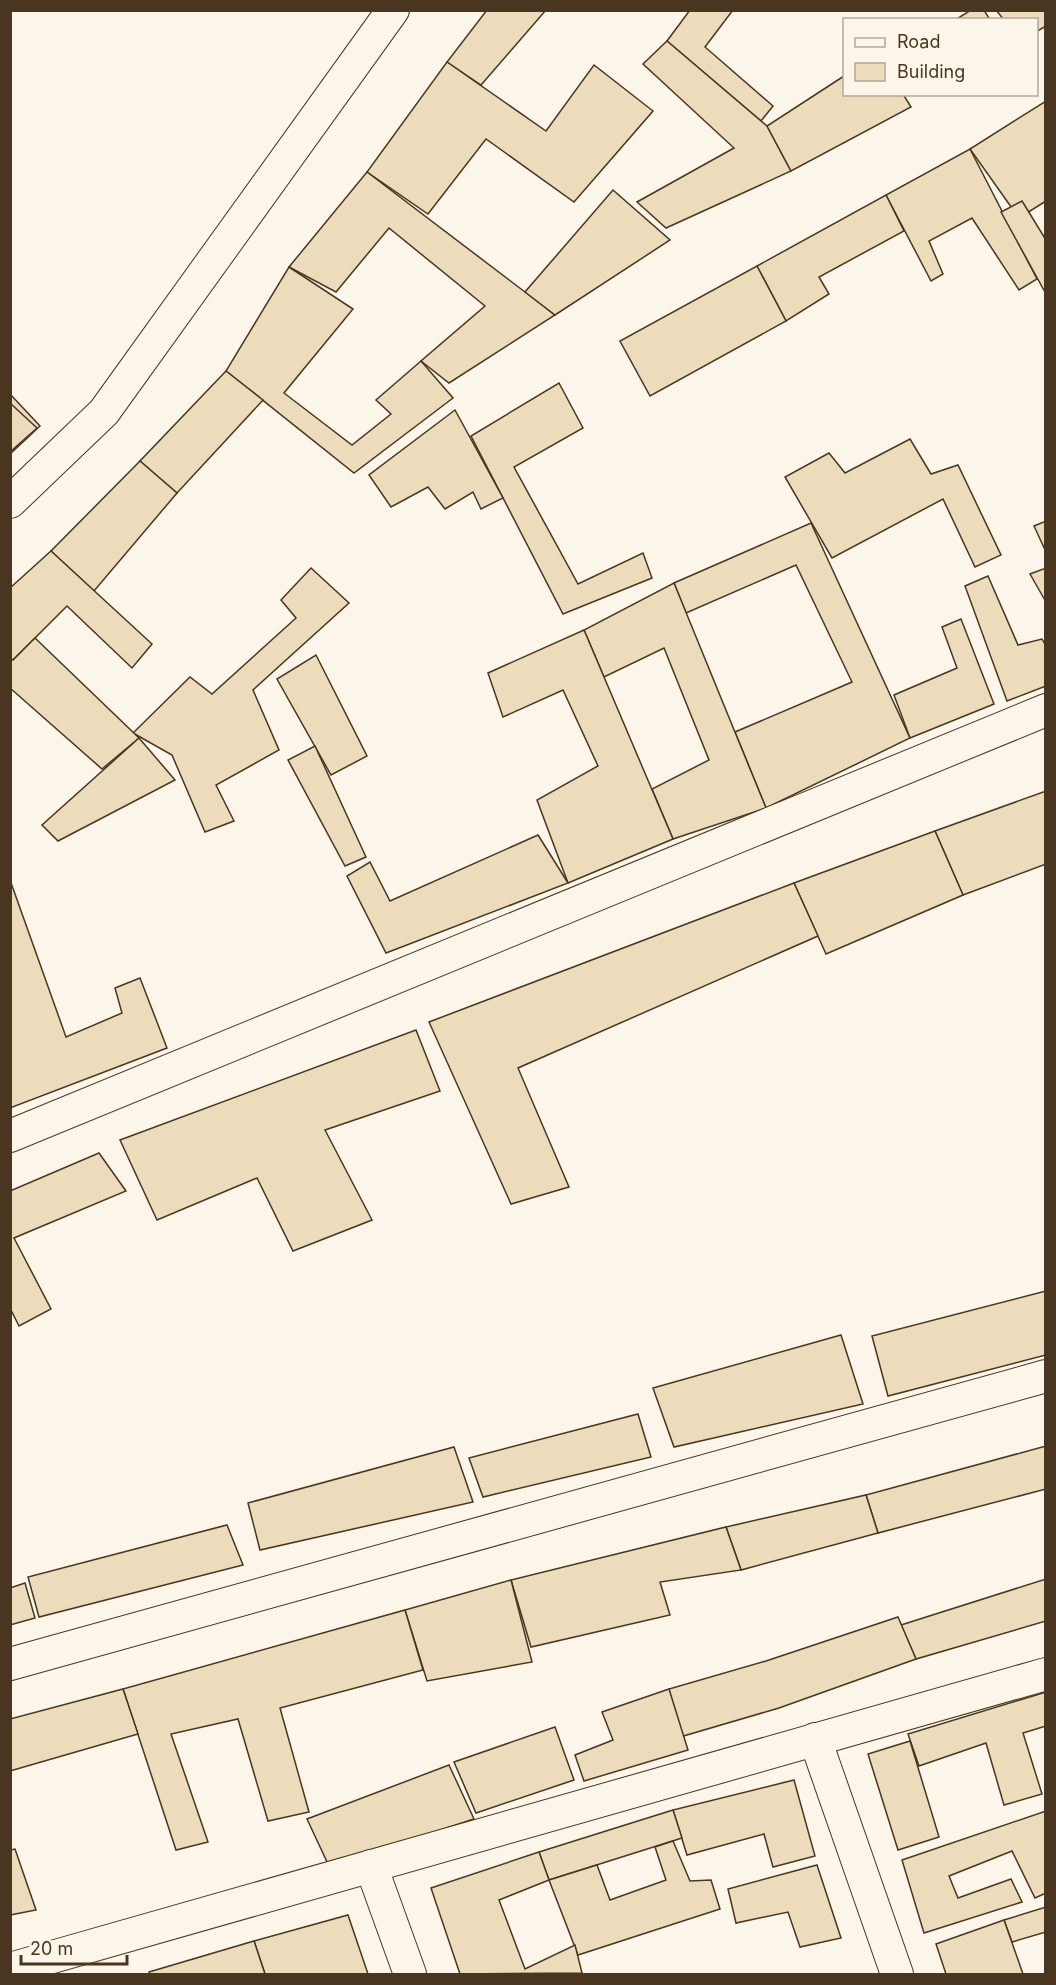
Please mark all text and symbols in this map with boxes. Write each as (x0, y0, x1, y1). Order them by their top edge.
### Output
legend (843, 18, 1038, 96)
text: Road (897, 31, 940, 52)
text: Building (897, 61, 965, 82)
scale bar (21, 1928, 128, 1966)
text: 20 m (30, 1938, 73, 1959)

